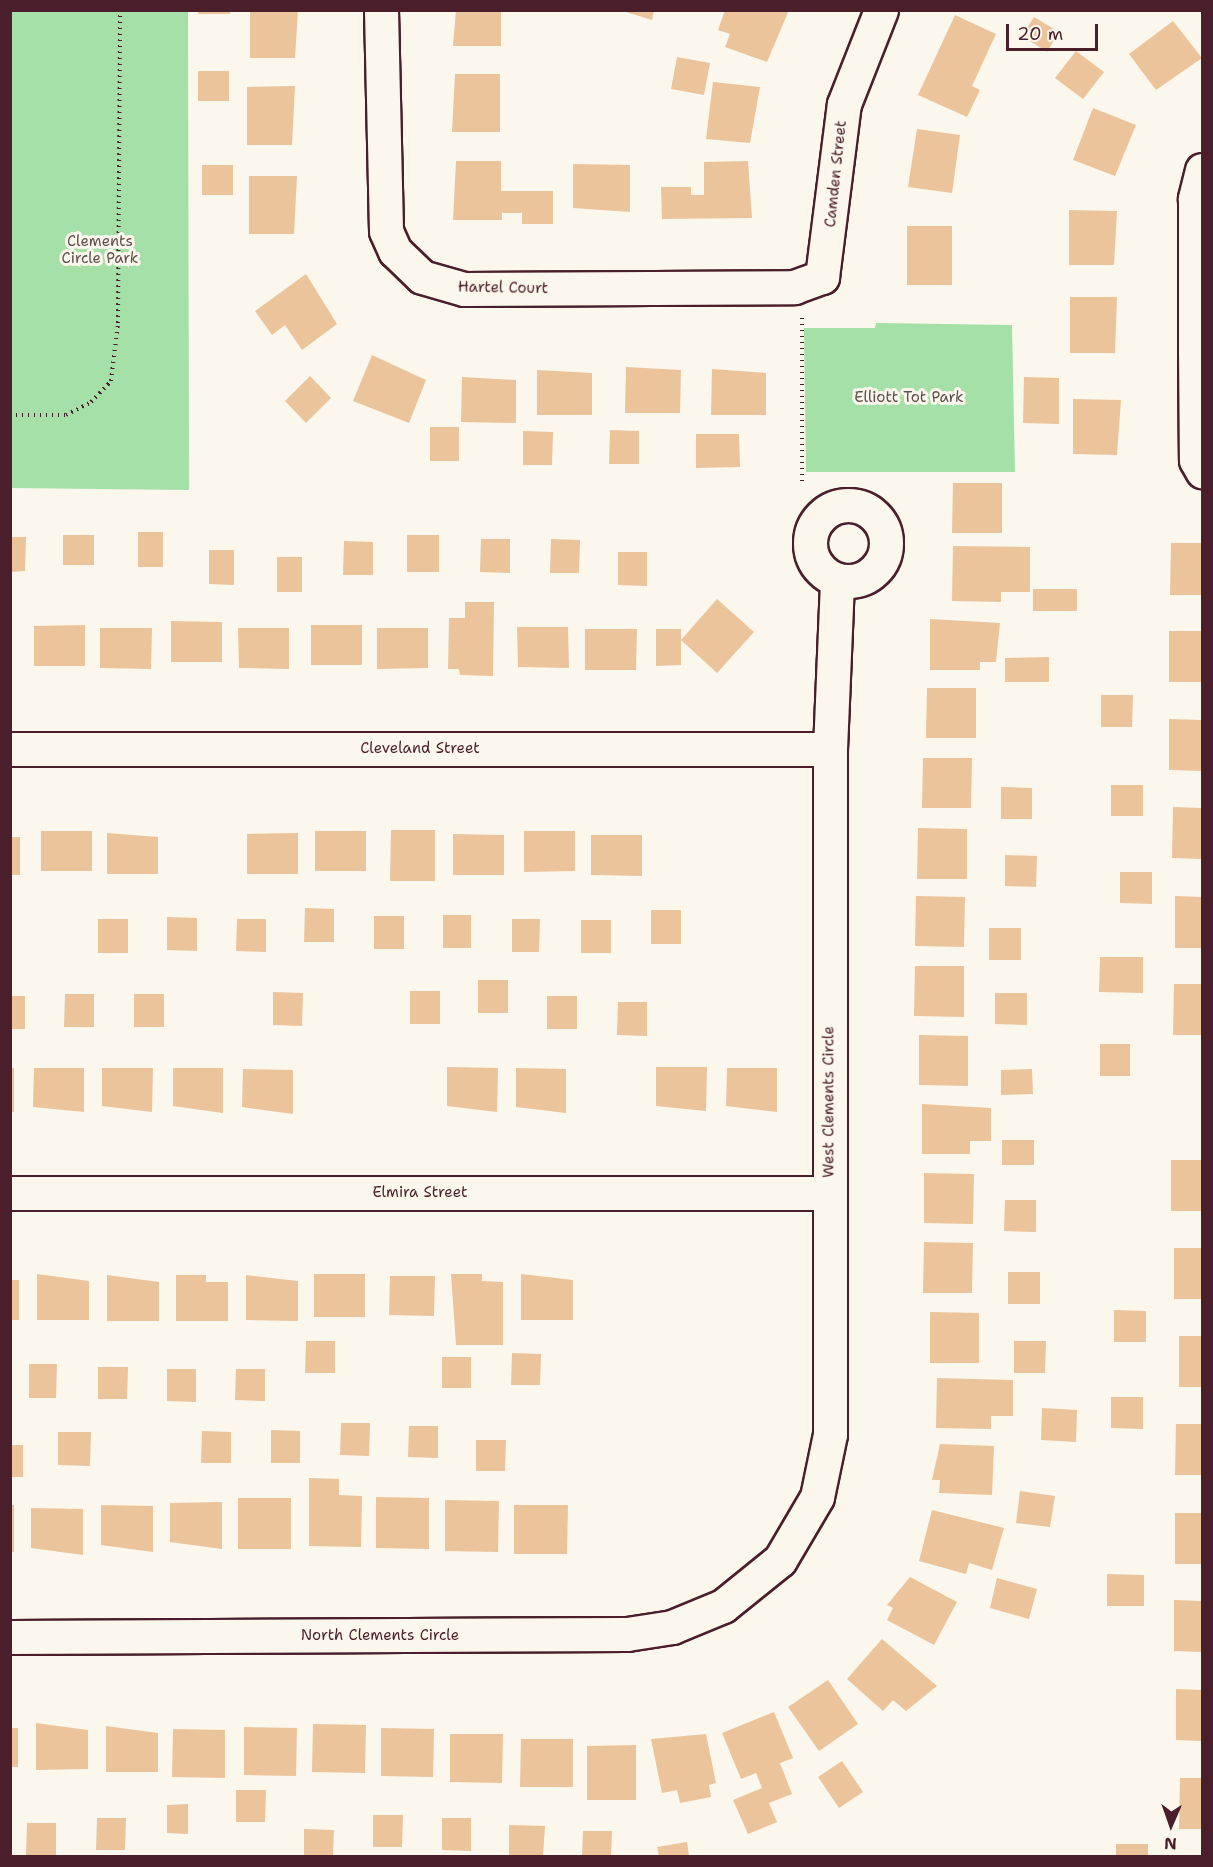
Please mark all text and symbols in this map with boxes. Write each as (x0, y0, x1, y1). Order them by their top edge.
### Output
scale bar (1009, 12, 1100, 50)
text: 20 m (1017, 22, 1063, 46)
street label: Camden Street (821, 120, 851, 228)
park label: Clements Circle Park (62, 232, 138, 267)
street label: Hartel Court (458, 278, 548, 298)
park label: Elliott Tot Park (854, 389, 964, 407)
street label: Cleveland Street (360, 740, 480, 758)
street label: West Clements Circle (820, 1026, 838, 1178)
street label: Elmira Street (372, 1184, 468, 1202)
street label: North Clements Circle (301, 1627, 459, 1645)
north arrow (1141, 1795, 1201, 1855)
text: N (1164, 1833, 1177, 1854)

